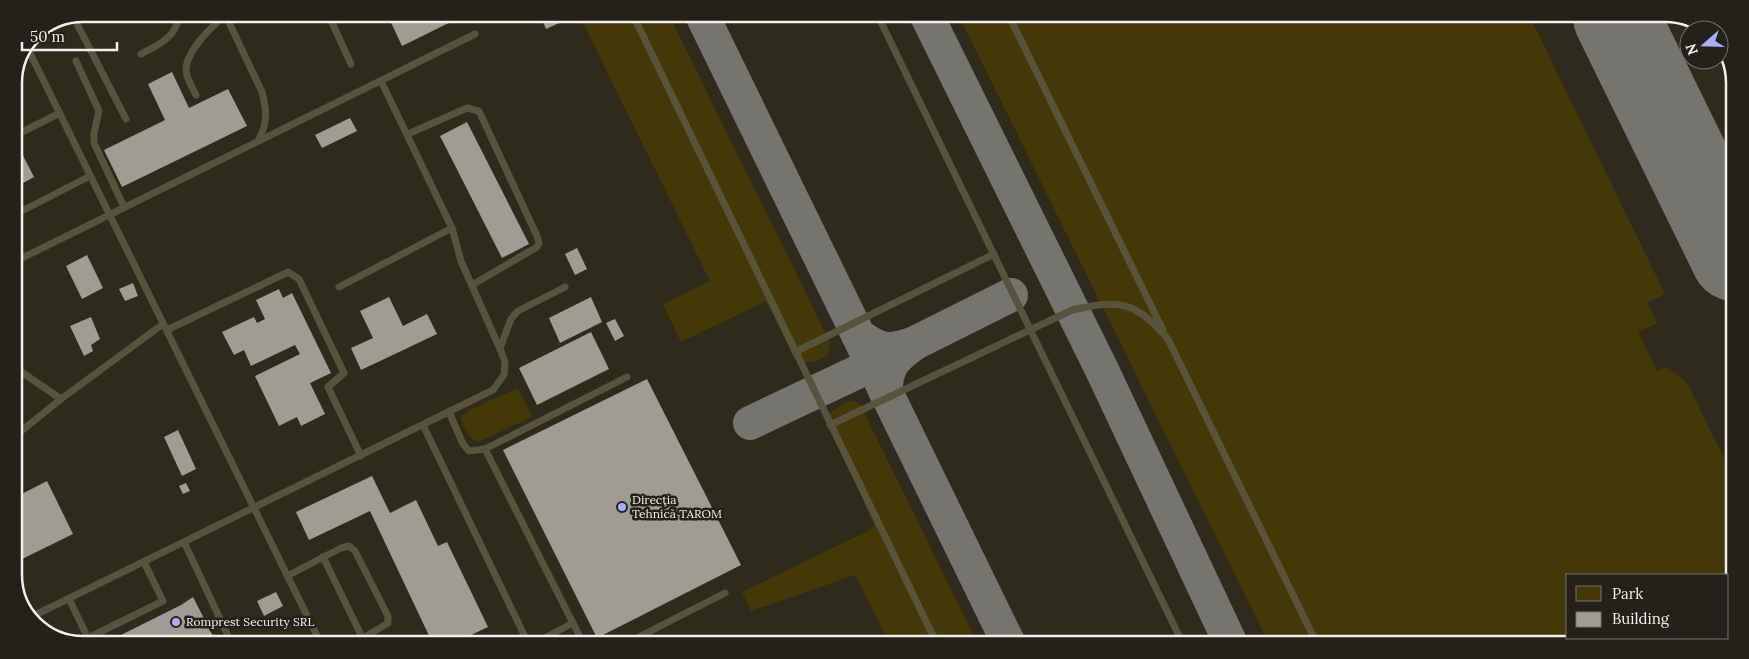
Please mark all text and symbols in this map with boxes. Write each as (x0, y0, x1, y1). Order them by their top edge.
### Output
scale bar (22, 20, 118, 52)
north arrow (1679, 20, 1729, 70)
text: 50 m (30, 27, 65, 46)
text: N (1681, 41, 1702, 58)
place label: Direcţia Tehnică TAROM (632, 492, 722, 521)
marker: Direcţia Tehnică TAROM (616, 501, 628, 513)
legend (1566, 574, 1729, 639)
text: Park (1612, 584, 1643, 603)
text: Building (1612, 609, 1670, 628)
place label: Romprest Security SRL (186, 614, 314, 629)
marker: Romprest Security SRL (170, 616, 182, 628)

